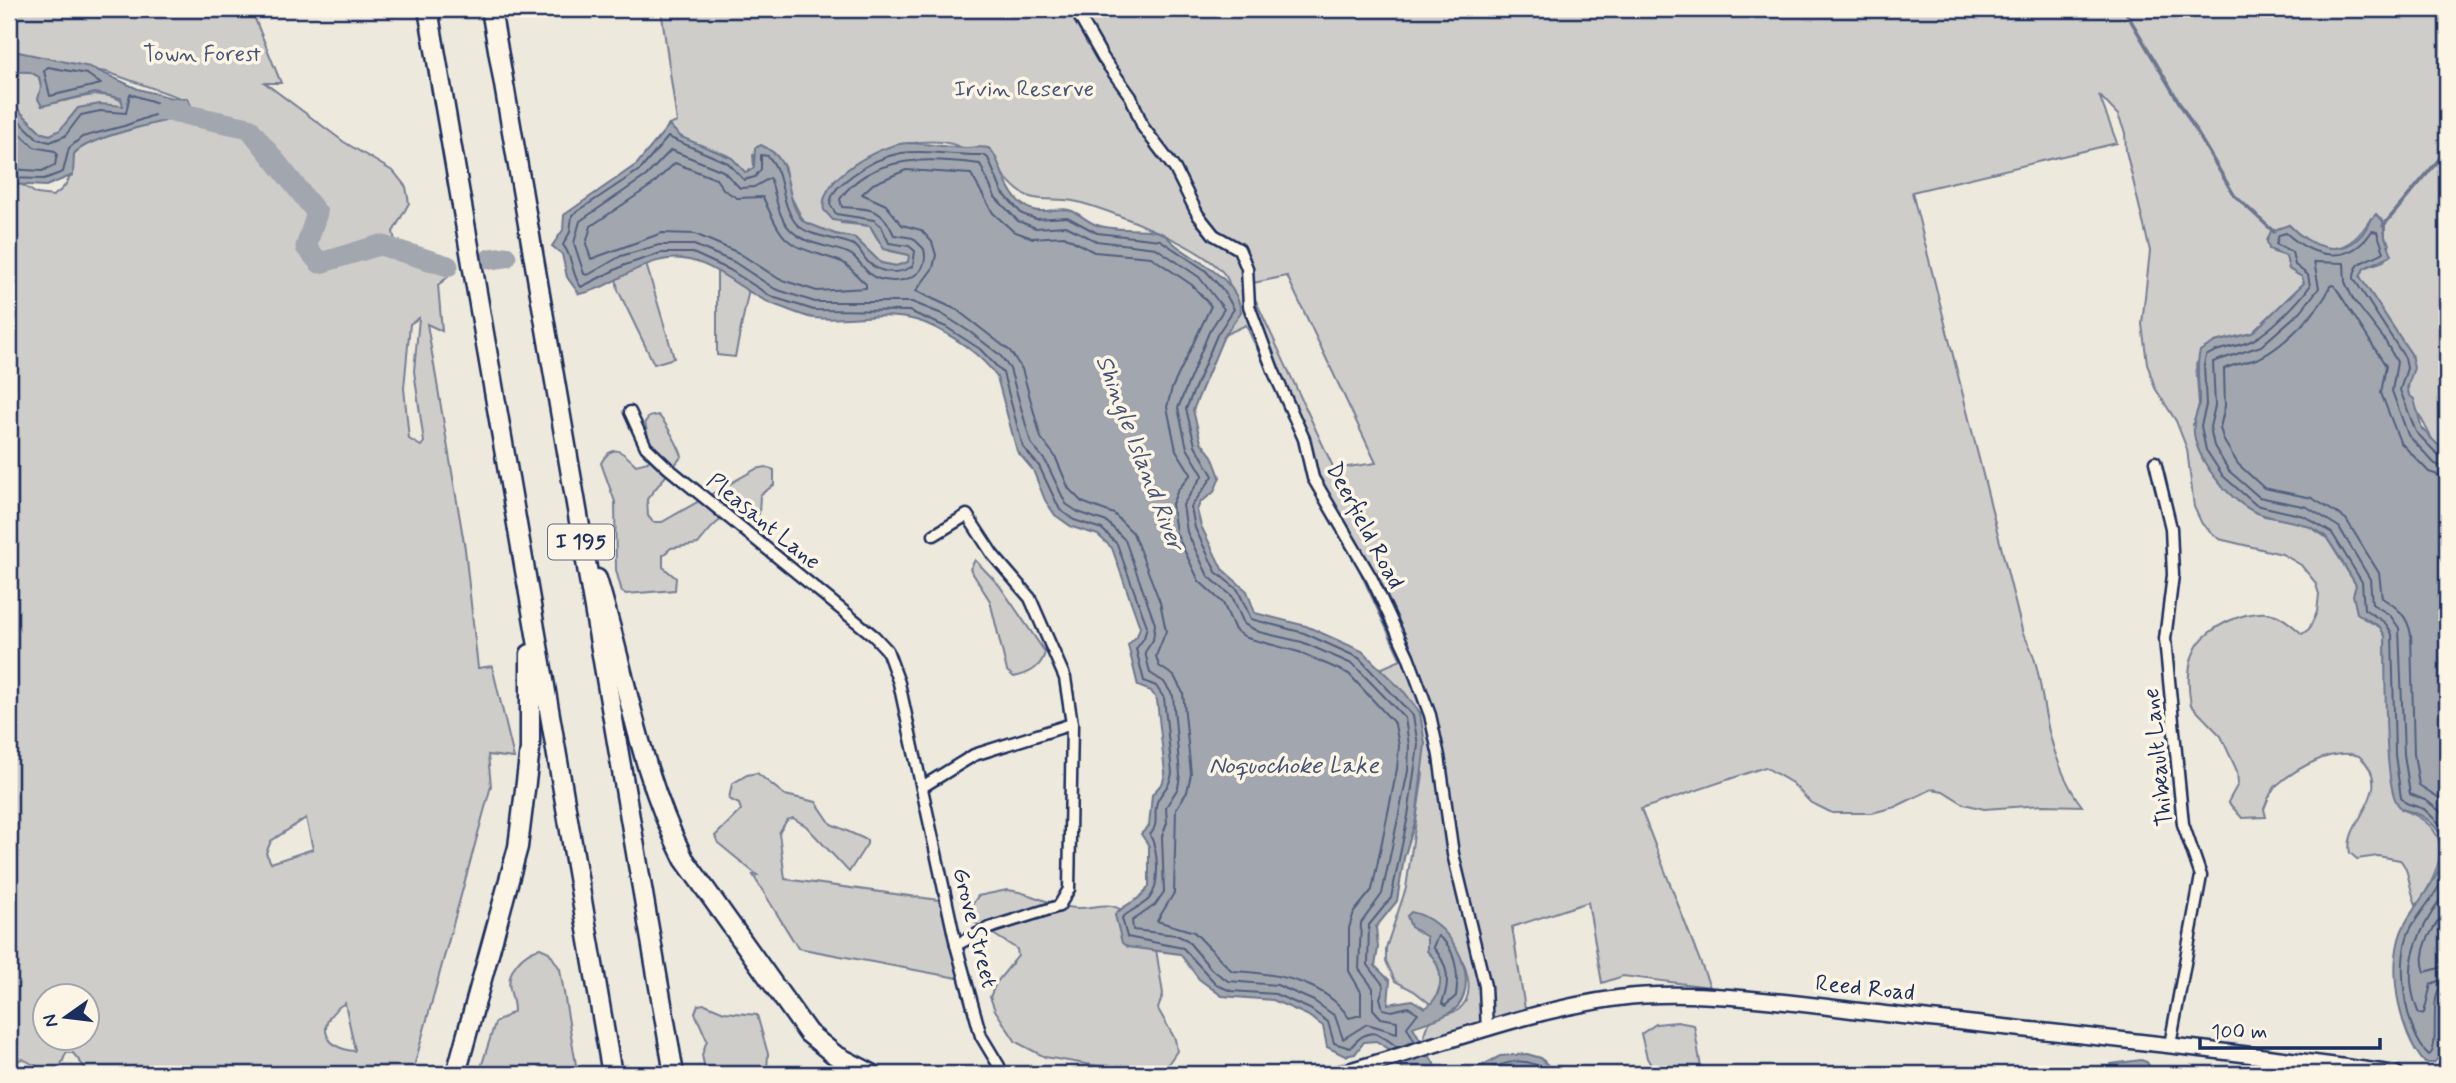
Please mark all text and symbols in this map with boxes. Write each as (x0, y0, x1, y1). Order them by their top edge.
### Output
park label: Town Forest (143, 40, 261, 70)
park label: Irvin Reserve (954, 75, 1094, 105)
water label: Shingle Island River (1088, 351, 1192, 558)
street label: Deerfield Road (1318, 457, 1410, 595)
street label: Pleasant Lane (700, 467, 826, 577)
road number: I 195 (548, 524, 614, 560)
street label: Thibeault Lane (2137, 686, 2181, 828)
water label: Noquochoke Lake (1209, 751, 1380, 782)
street label: Grove Street (945, 865, 1003, 991)
street label: Reed Road (1814, 969, 1916, 1009)
north arrow (32, 982, 102, 1052)
scale bar (2200, 1006, 2381, 1050)
text: N (37, 1012, 65, 1030)
text: 100 m (2211, 1018, 2267, 1046)

